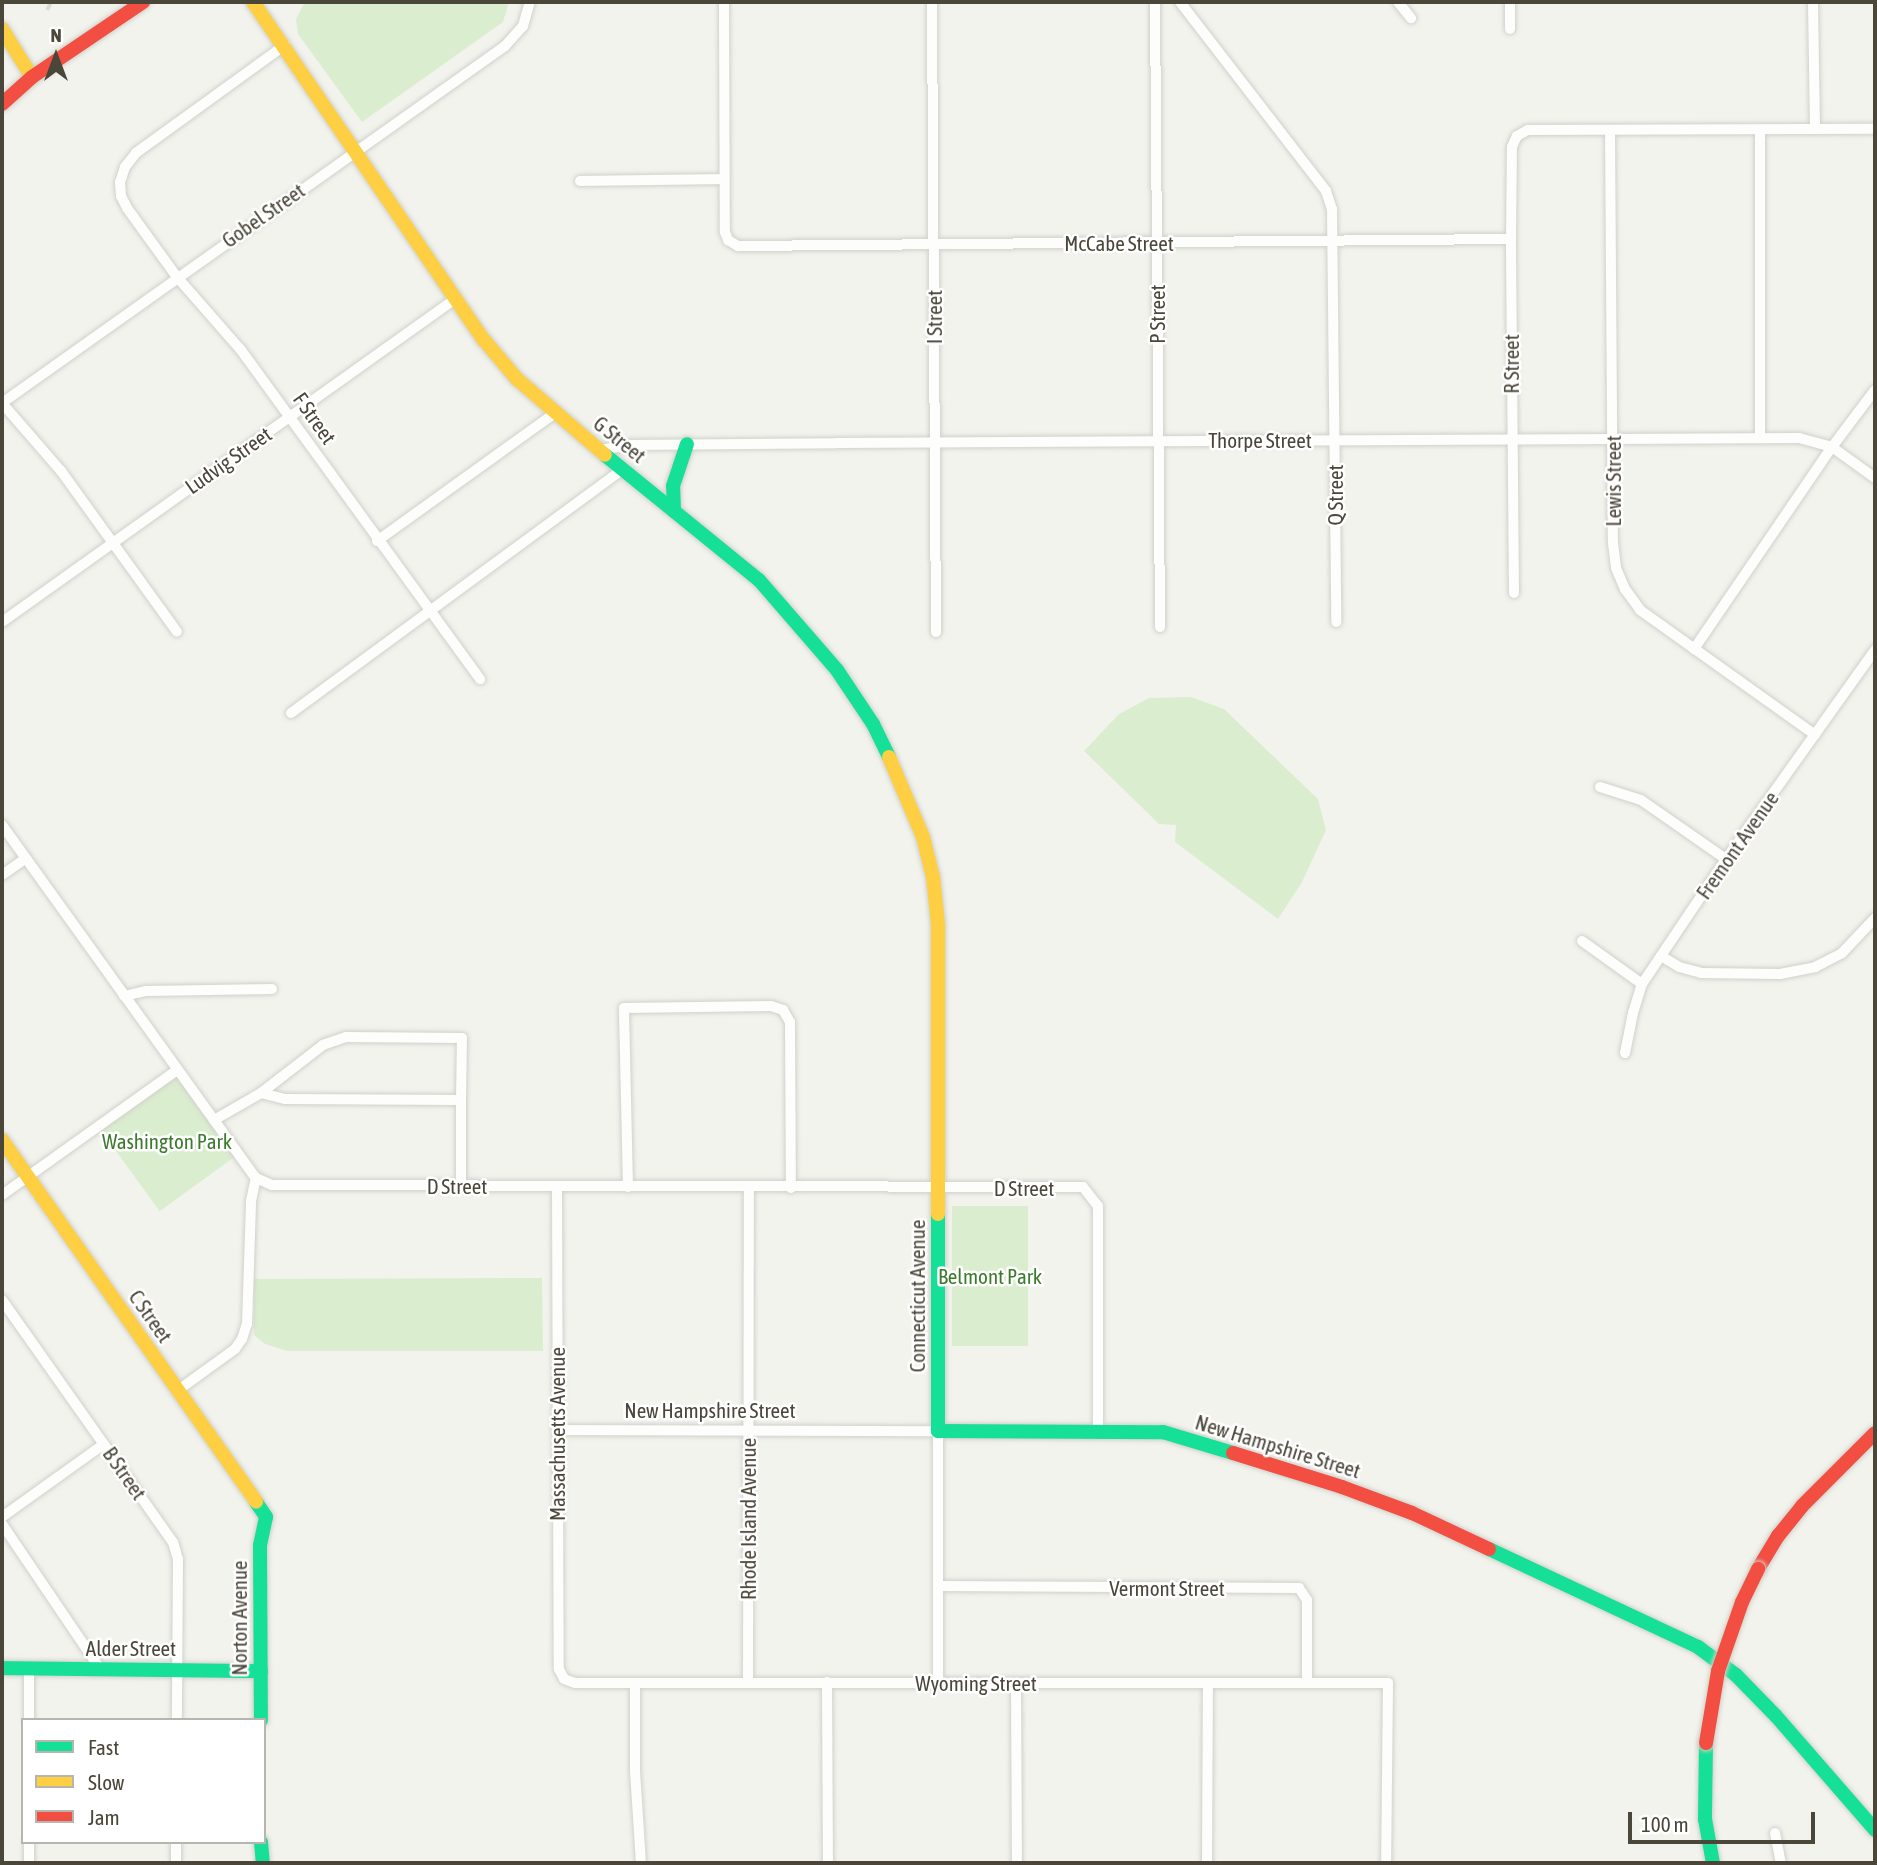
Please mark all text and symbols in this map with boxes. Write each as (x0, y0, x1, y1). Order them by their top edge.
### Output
north arrow (21, 21, 91, 91)
text: N (50, 24, 62, 46)
street label: Gobel Street (217, 177, 309, 253)
street label: McCabe Street (1064, 230, 1174, 256)
street label: P Street (1144, 284, 1170, 344)
street label: I Street (921, 290, 947, 344)
street label: R Street (1498, 334, 1524, 394)
street label: F Street (288, 387, 342, 449)
street label: G Street (589, 410, 651, 468)
street label: Ludvig Street (180, 421, 276, 499)
street label: Thorpe Street (1208, 427, 1312, 453)
street label: Lewis Street (1600, 435, 1626, 527)
street label: Q Street (1322, 464, 1348, 526)
street label: Fremont Avenue (1691, 786, 1783, 904)
park label: Washington Park (102, 1128, 232, 1154)
street label: D Street (427, 1173, 487, 1199)
street label: D Street (994, 1175, 1054, 1201)
street label: Connecticut Avenue (904, 1220, 930, 1372)
park label: Belmont Park (938, 1263, 1042, 1289)
street label: C Street (124, 1285, 178, 1347)
street label: Massachusetts Avenue (544, 1347, 570, 1521)
street label: New Hampshire Street (624, 1397, 796, 1423)
street label: New Hampshire Street (1192, 1409, 1364, 1483)
street label: Rhode Island Avenue (735, 1438, 761, 1600)
street label: B Street (98, 1442, 152, 1504)
street label: Norton Avenue (226, 1560, 252, 1676)
street label: Vermont Street (1109, 1575, 1225, 1601)
street label: Alder Street (86, 1635, 176, 1661)
street label: Wyoming Street (915, 1670, 1037, 1696)
legend (21, 1718, 266, 1844)
text: Fast (88, 1735, 119, 1759)
text: Slow (88, 1770, 124, 1794)
scale bar (1632, 1798, 1819, 1842)
text: Jam (88, 1805, 120, 1829)
text: 100 m (1641, 1812, 1689, 1836)

